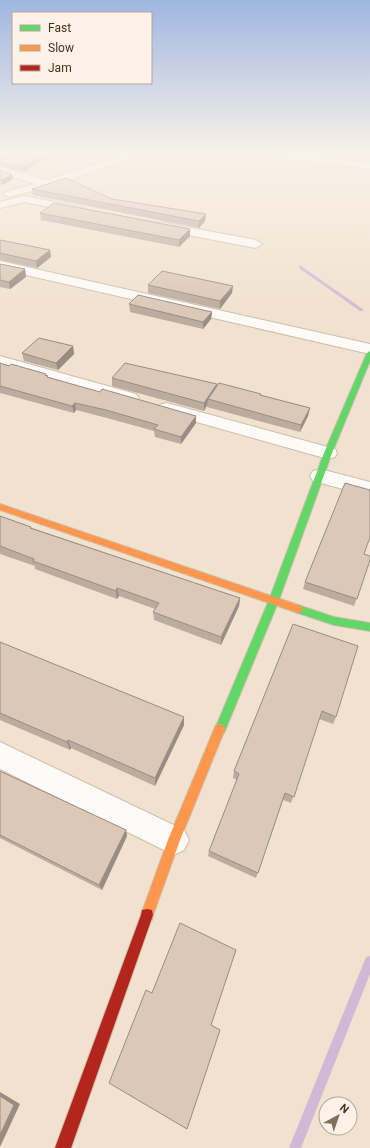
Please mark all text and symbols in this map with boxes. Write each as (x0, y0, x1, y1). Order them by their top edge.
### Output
legend (12, 12, 152, 84)
text: Fast (48, 21, 71, 35)
text: Slow (48, 41, 74, 55)
text: Jam (48, 61, 72, 75)
north arrow (318, 1096, 358, 1136)
text: N (337, 1101, 351, 1116)

